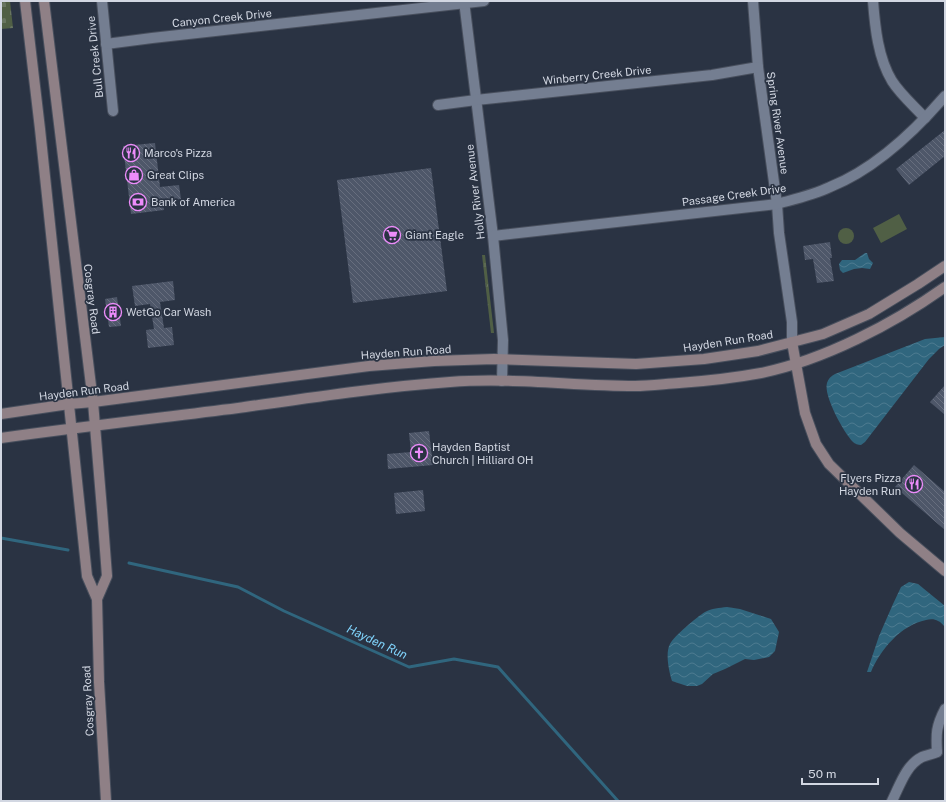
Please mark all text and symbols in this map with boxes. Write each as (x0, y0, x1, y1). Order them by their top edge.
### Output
street label: Canyon Creek Drive (172, 7, 272, 29)
street label: Bull Creek Drive (85, 15, 105, 99)
street label: Winberry Creek Drive (542, 63, 652, 87)
street label: Spring River Avenue (765, 71, 791, 175)
restaurant icon: Marco's Pizza (121, 143, 141, 163)
street label: Holly River Avenue (463, 144, 487, 240)
place label: Marco's Pizza (144, 147, 212, 159)
shop icon: Great Clips (124, 165, 144, 185)
place label: Great Clips (147, 169, 204, 181)
street label: Passage Creek Drive (681, 182, 787, 208)
bank icon: Bank of America (128, 192, 148, 212)
place label: Bank of America (151, 196, 235, 208)
supermarket icon: Giant Eagle (382, 225, 402, 245)
place label: Giant Eagle (405, 229, 464, 241)
street label: Cosgray Road (82, 263, 102, 335)
building icon: WetGo Car Wash (103, 302, 123, 322)
place label: WetGo Car Wash (126, 306, 211, 318)
street label: Hayden Run Road (682, 328, 774, 354)
street label: Hayden Run Road (360, 343, 452, 361)
street label: Hayden Run Road (38, 380, 130, 402)
place label: Hayden Baptist Church | Hilliard OH (432, 441, 534, 466)
church icon: Hayden Baptist Church | Hilliard OH (409, 443, 429, 463)
place label: Flyers Pizza Hayden Run (839, 472, 901, 497)
restaurant icon: Flyers Pizza Hayden Run (904, 474, 924, 494)
water label: Hayden Run (344, 622, 410, 662)
street label: Cosgray Road (80, 665, 96, 737)
scale bar (802, 760, 878, 786)
text: 50 m (808, 767, 836, 781)

